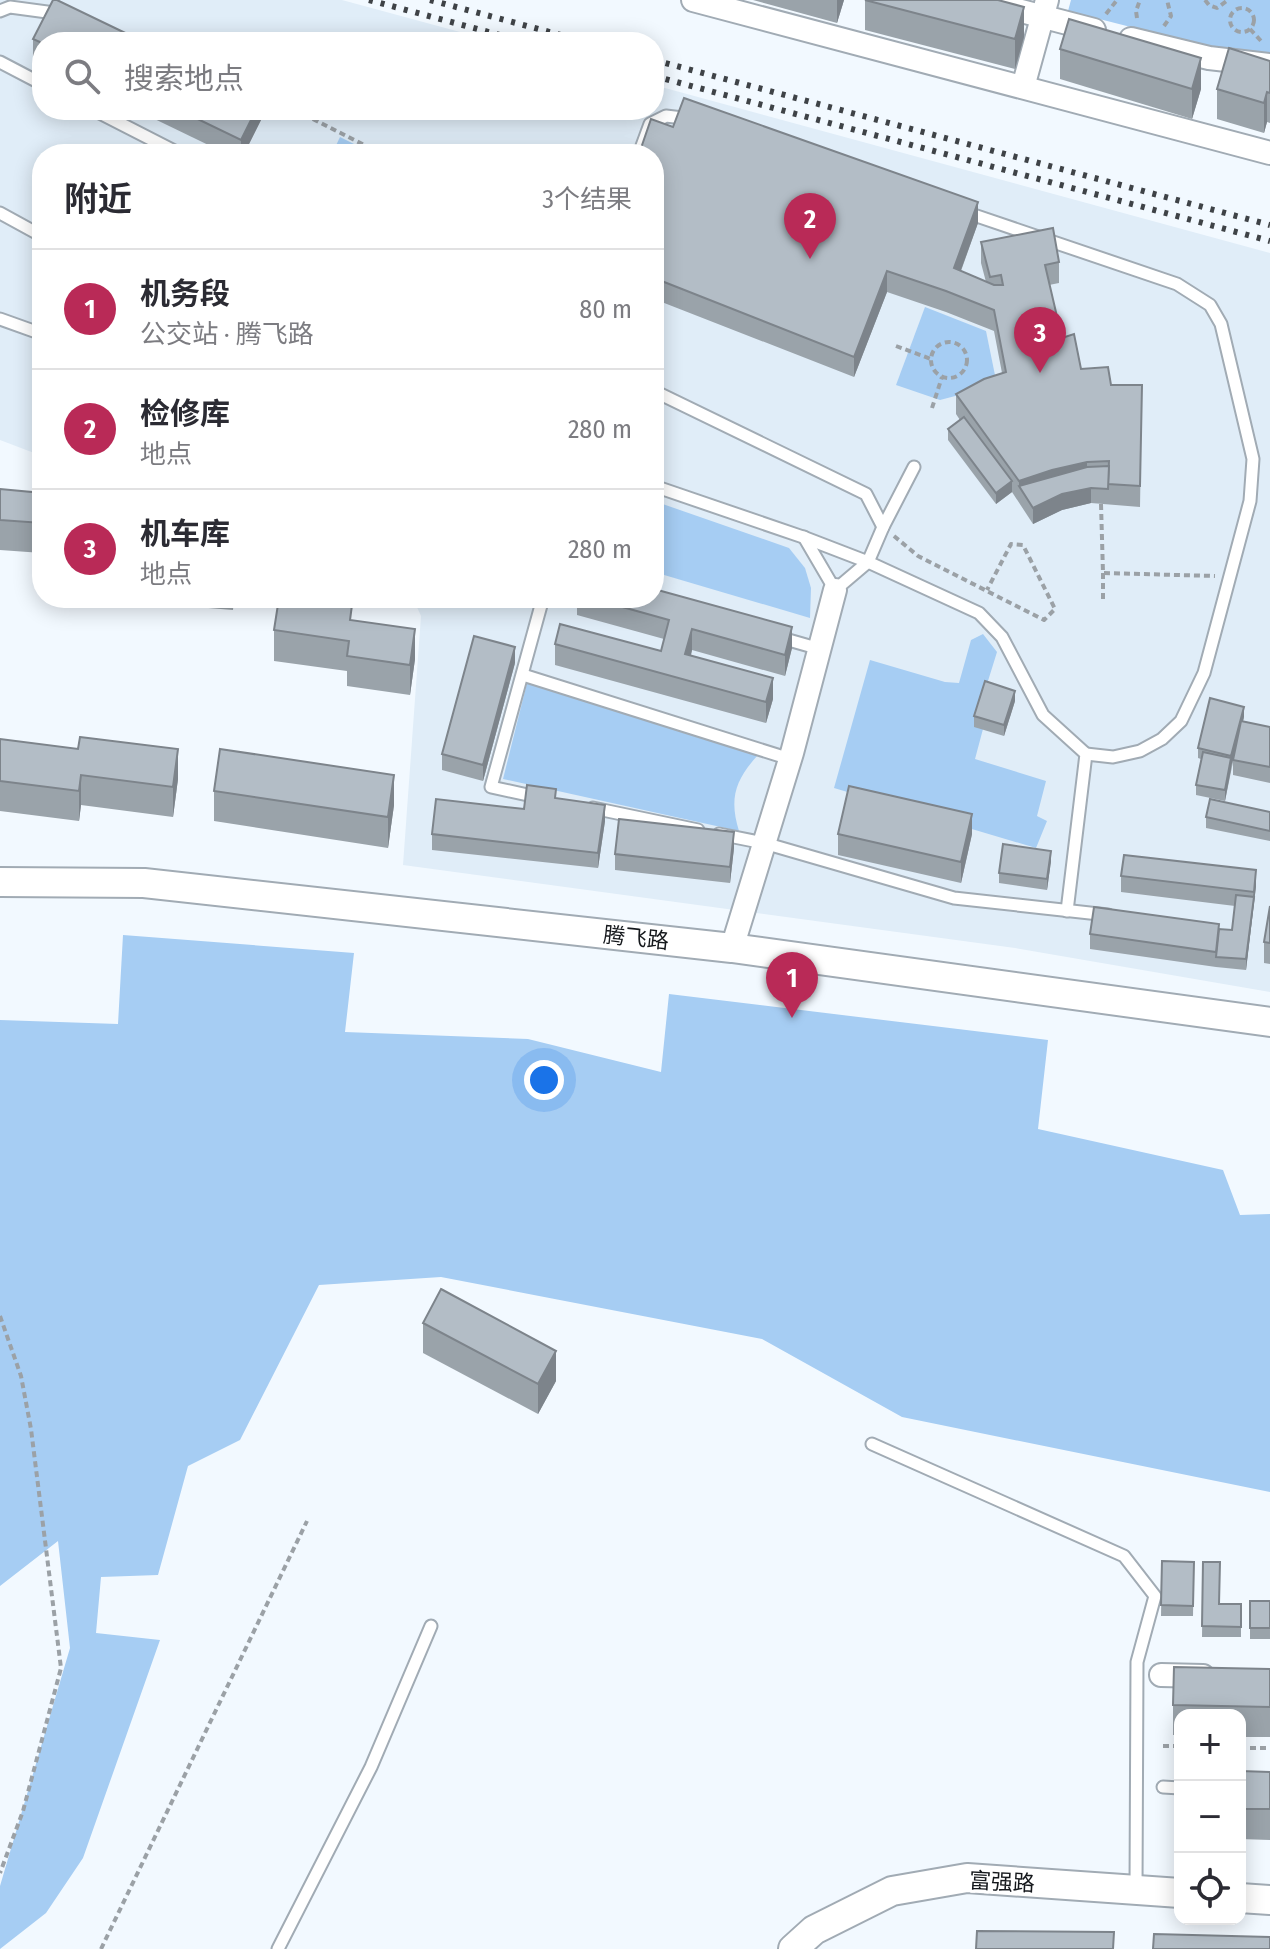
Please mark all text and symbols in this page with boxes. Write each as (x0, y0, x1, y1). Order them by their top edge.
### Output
search box (32, 32, 664, 120)
icon: search (60, 54, 104, 98)
text: 搜索地点 (124, 61, 244, 97)
text: 附近 (64, 179, 132, 220)
text: 3个结果 (542, 184, 632, 215)
pin: 2 (784, 193, 836, 259)
text: 机务段 (140, 276, 230, 312)
text: 1 (85, 294, 96, 325)
text: 80 m (579, 294, 632, 325)
pin: 3 (1014, 307, 1066, 373)
text: 公交站 · 腾飞路 (140, 319, 314, 350)
text: 检修库 (140, 396, 230, 432)
text: 2 (84, 414, 96, 445)
text: 280 m (568, 414, 632, 445)
text: 地点 (140, 439, 192, 470)
text: 机车库 (140, 516, 230, 552)
text: 3 (84, 534, 96, 565)
text: 280 m (568, 534, 632, 565)
text: 地点 (140, 559, 192, 590)
street label: 腾飞路 (602, 921, 670, 955)
pin: 1 (766, 952, 818, 1018)
your location (524, 1060, 564, 1100)
map controls (1174, 1709, 1246, 1925)
button: + (1174, 1709, 1246, 1781)
button: − (1174, 1781, 1246, 1853)
button: locate (1174, 1853, 1246, 1925)
street label: 富强路 (968, 1867, 1036, 1897)

